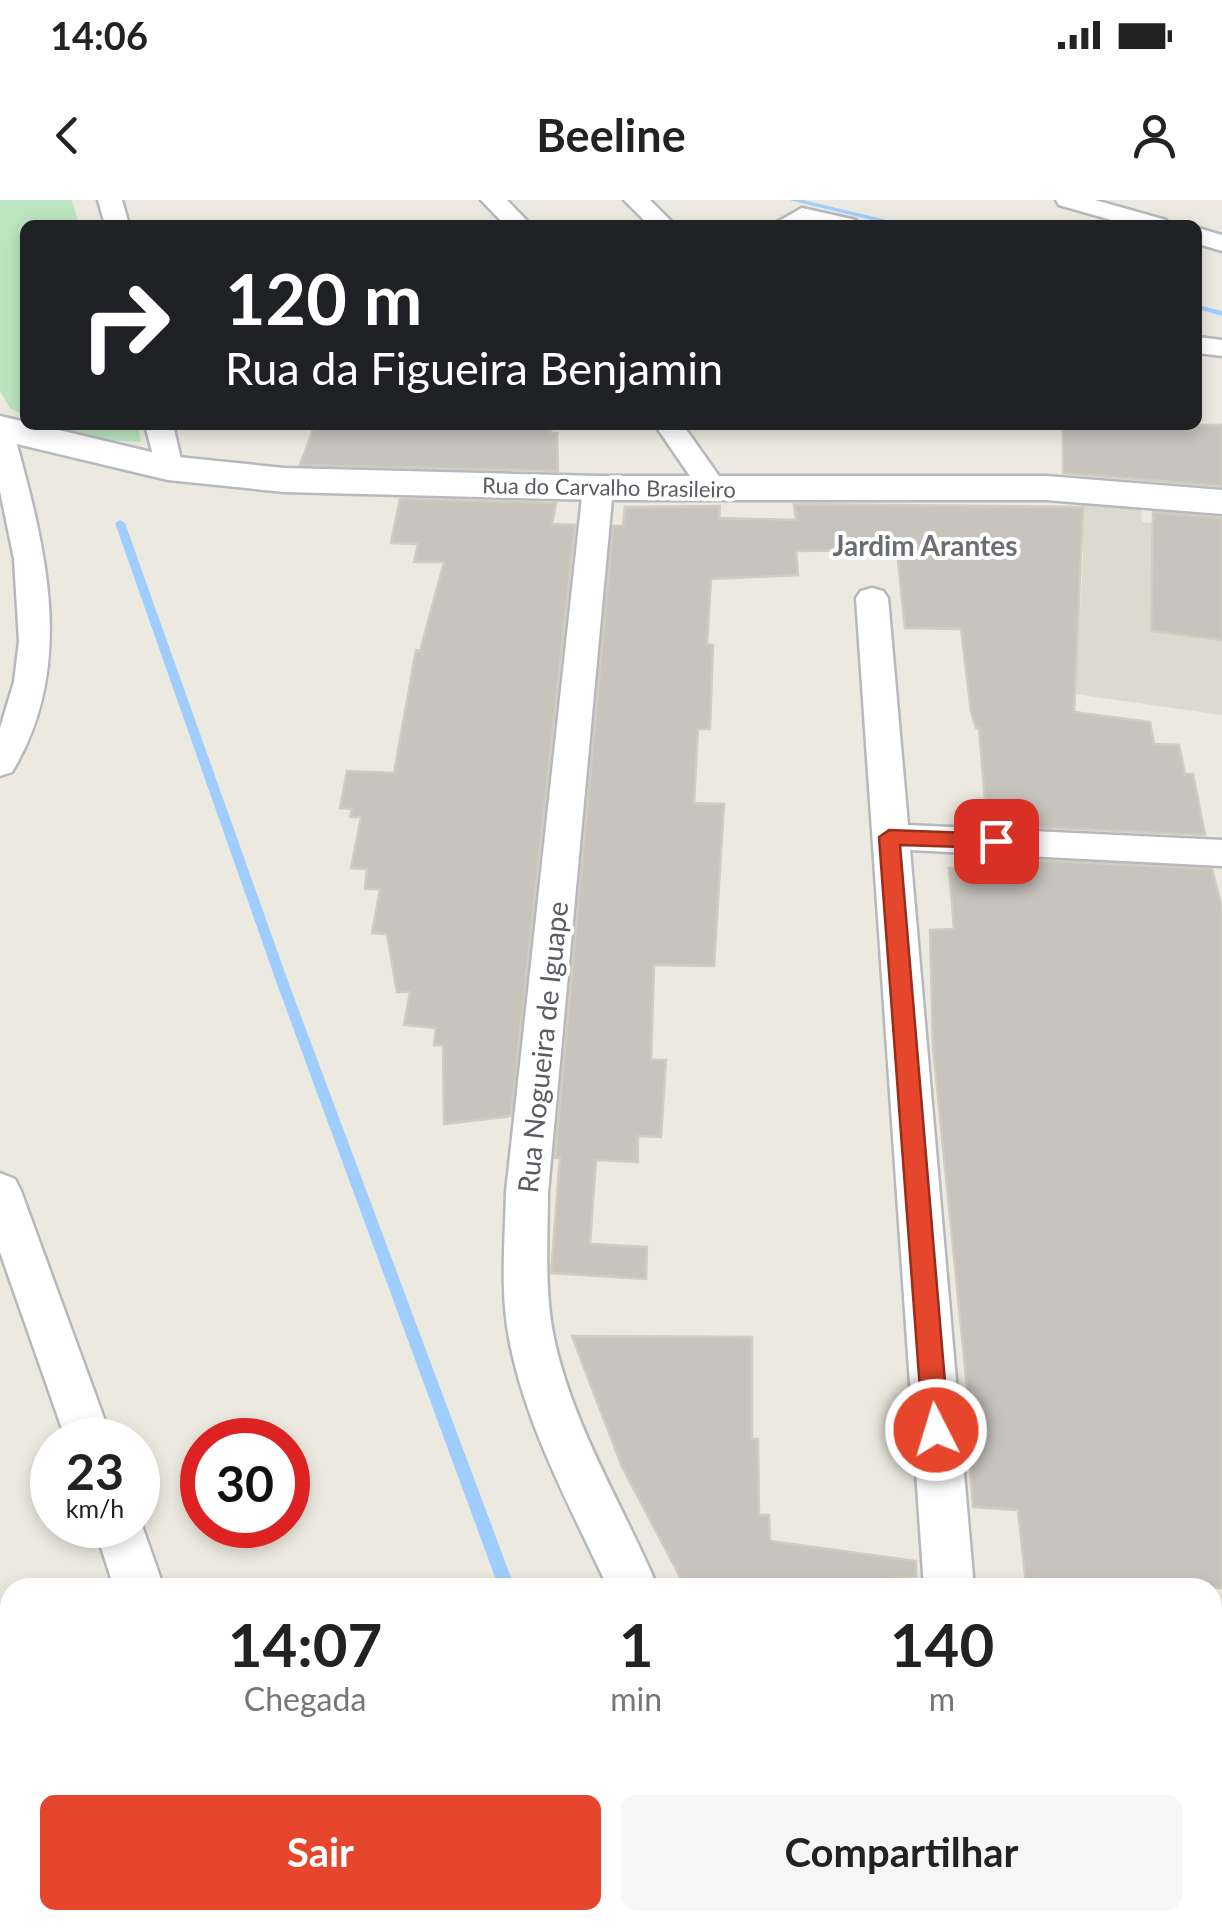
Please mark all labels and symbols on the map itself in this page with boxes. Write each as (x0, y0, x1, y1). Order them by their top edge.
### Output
street label: Rua do Carvalho Brasileiro (482, 471, 736, 503)
district label: Jardim Arantes (832, 528, 1018, 562)
pin (954, 799, 1039, 884)
street label: Rua Nogueira de Iguape (510, 900, 574, 1194)
position arrow (884, 1378, 988, 1482)
speed limit sign: 30 (180, 1418, 310, 1548)

